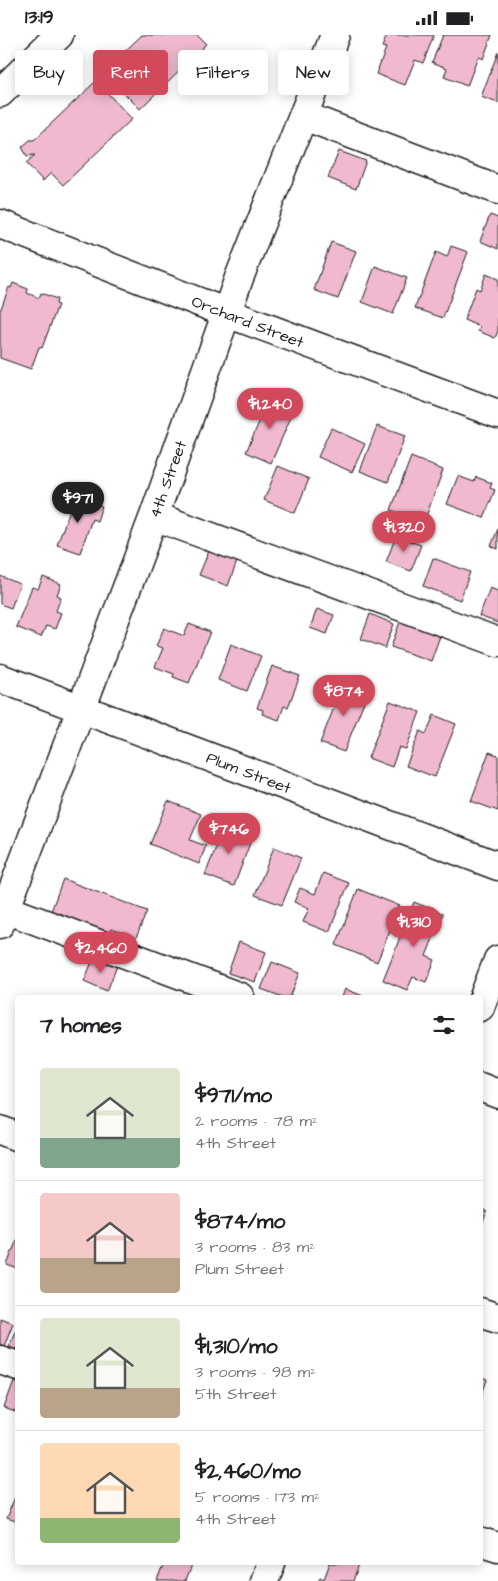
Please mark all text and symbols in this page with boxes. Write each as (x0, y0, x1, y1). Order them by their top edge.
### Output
text: 13:19 (25, 4, 54, 31)
chip: Buy (15, 50, 83, 95)
chip: Rent (93, 50, 168, 95)
chip: Filters (178, 50, 268, 95)
chip: New (278, 50, 349, 95)
street label: Orchard Street (188, 290, 307, 354)
pin: $1,240 (229, 387, 311, 430)
text: $1,240 (248, 393, 292, 415)
street label: 4th Street (144, 437, 192, 521)
pin: $971 (48, 481, 108, 524)
text: $971 (63, 487, 93, 509)
pin: $1,320 (363, 511, 445, 553)
text: $1,320 (383, 516, 425, 538)
pin: $874 (314, 675, 374, 717)
text: $874 (324, 680, 364, 702)
street label: Plum Street (203, 747, 295, 799)
pin: $746 (199, 813, 259, 855)
text: $746 (209, 818, 249, 840)
pin: $1,310 (373, 905, 455, 948)
text: $1,310 (397, 911, 431, 933)
pin: $2,460 (60, 931, 142, 974)
text: $2,460 (75, 937, 127, 959)
text: 7 homes (40, 1011, 122, 1040)
icon: filters (430, 1011, 458, 1039)
text: $971/mo (195, 1081, 272, 1110)
icon: home (80, 1088, 140, 1148)
text: 2 rooms · 78 m² (195, 1110, 318, 1132)
text: 4th Street (195, 1132, 276, 1154)
text: $874/mo (195, 1207, 285, 1236)
icon: home (80, 1213, 140, 1273)
text: 3 rooms · 83 m² (195, 1236, 315, 1258)
text: Plum Street (195, 1258, 284, 1280)
text: $1,310/mo (195, 1332, 277, 1361)
icon: home (80, 1338, 140, 1398)
text: 3 rooms · 98 m² (195, 1361, 316, 1383)
text: 5th Street (195, 1383, 276, 1405)
text: $2,460/mo (195, 1457, 301, 1486)
icon: home (80, 1463, 140, 1523)
text: 5 rooms · 173 m² (195, 1486, 320, 1508)
text: 4th Street (195, 1508, 276, 1530)

